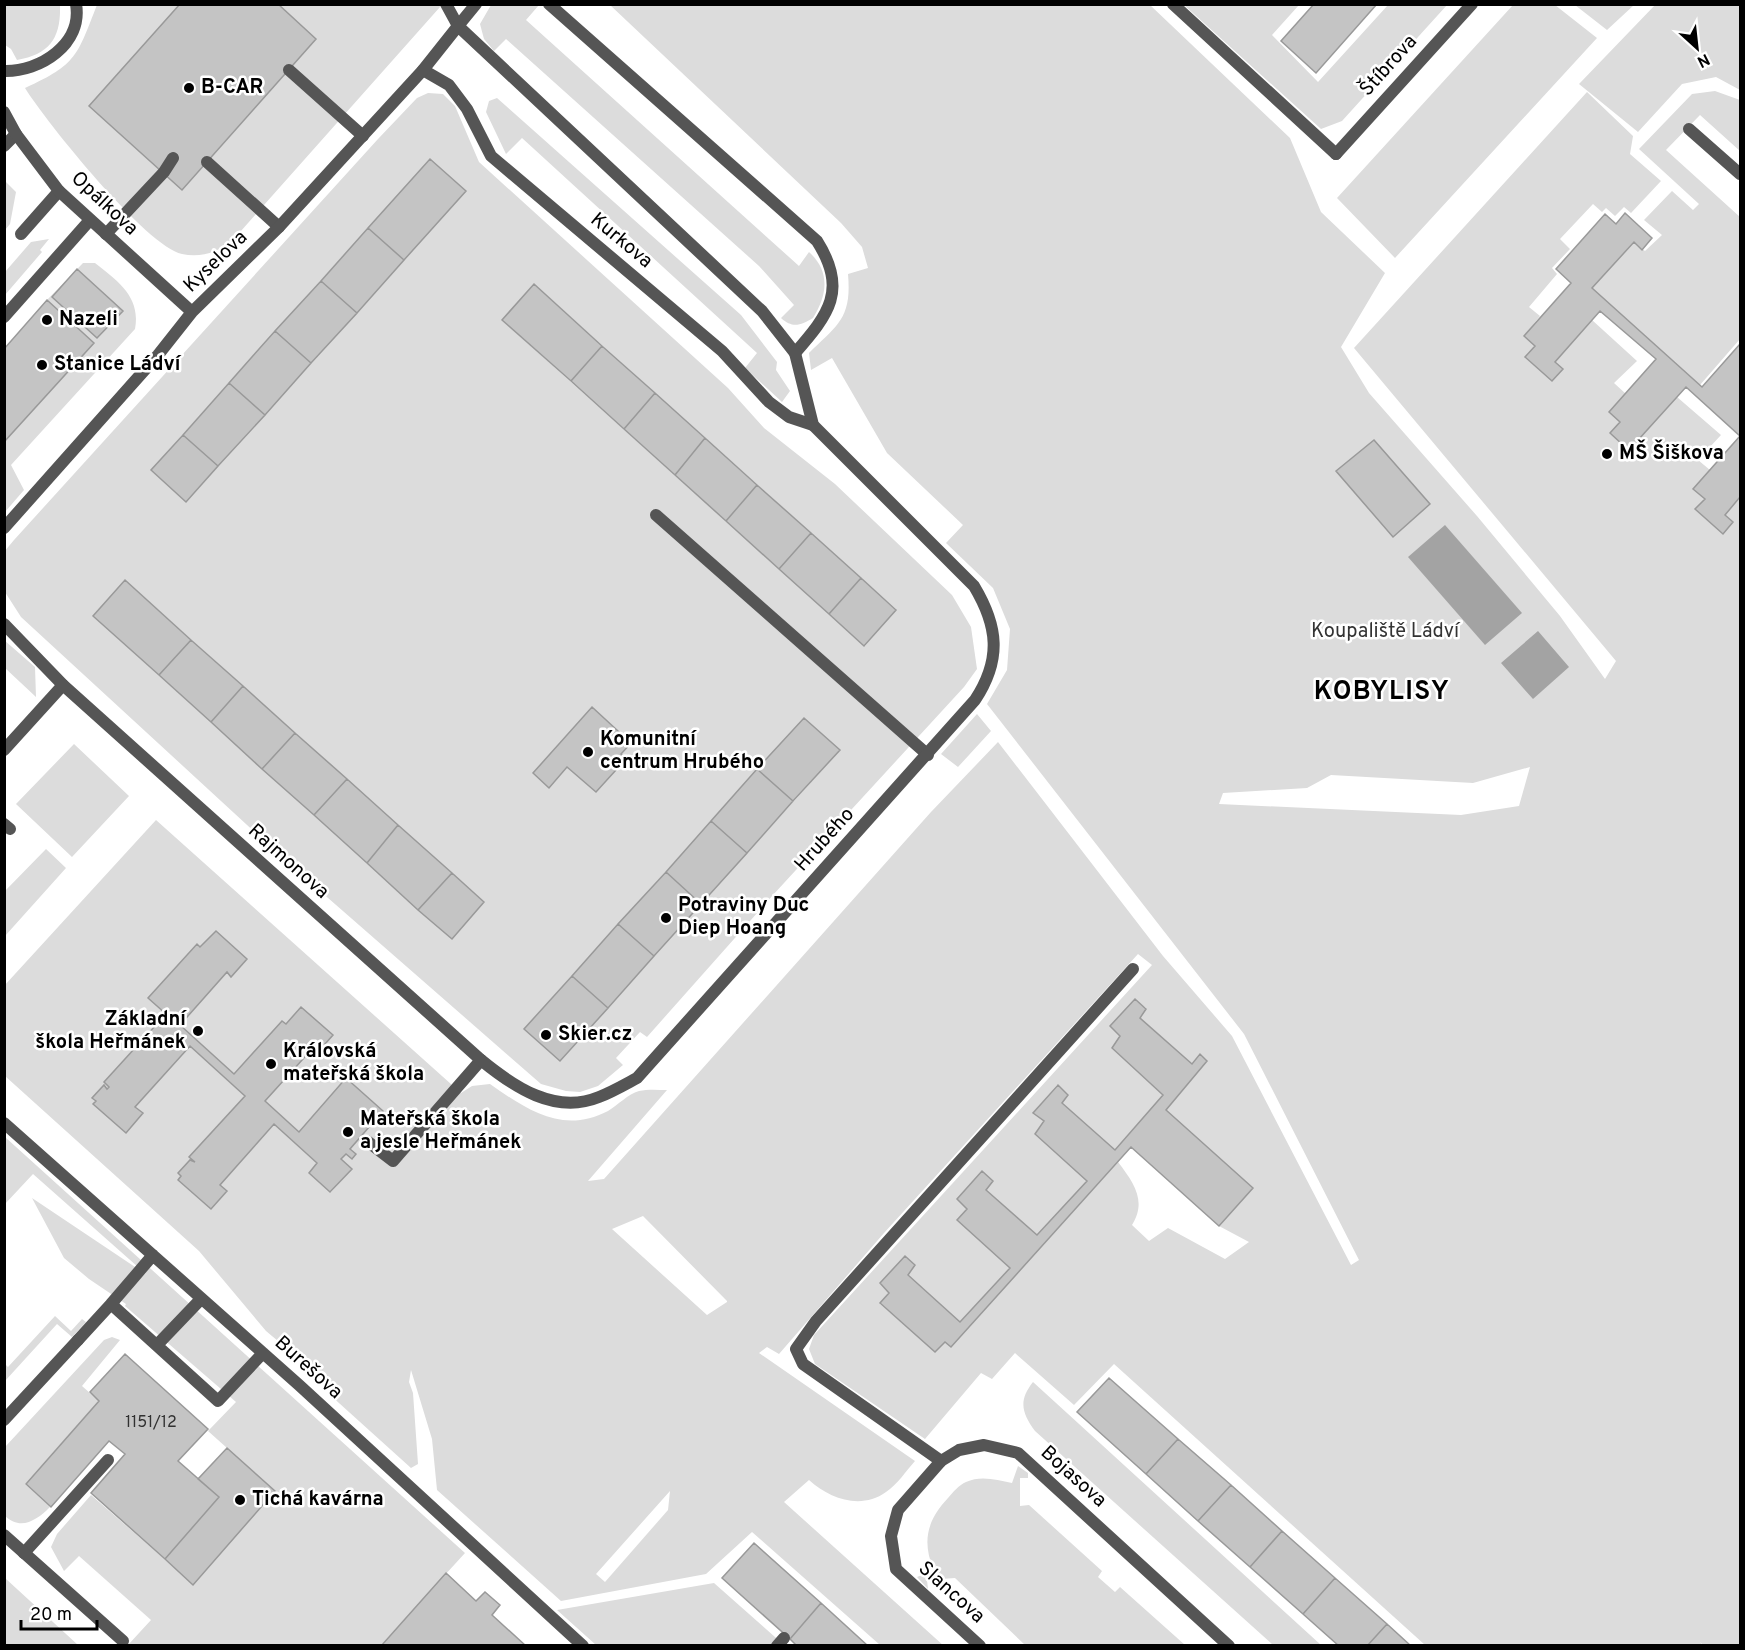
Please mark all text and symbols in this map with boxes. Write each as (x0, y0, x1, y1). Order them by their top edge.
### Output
north arrow (1667, 18, 1727, 78)
street label: Štíbrova (1353, 28, 1424, 102)
text: N (1693, 48, 1713, 71)
place label: B-CAR (201, 75, 263, 101)
marker: B-CAR (182, 81, 196, 95)
street label: Opálkova (65, 166, 143, 242)
street label: Kurkova (584, 207, 658, 275)
street label: Kyselova (178, 225, 254, 299)
place label: Nazeli (59, 307, 118, 333)
marker: Nazeli (40, 313, 54, 327)
place label: Stanice Ládví (54, 352, 182, 378)
marker: Stanice Ládví (35, 358, 49, 372)
place label: MŠ Šiškova (1619, 439, 1724, 467)
marker: MŠ Šiškova (1600, 447, 1614, 461)
park label: Koupaliště Ládví (1311, 619, 1461, 645)
district label: KOBYLISY (1314, 676, 1450, 709)
place label: Komunitní centrum Hrubého (600, 727, 764, 776)
marker: Komunitní centrum Hrubého (581, 745, 595, 759)
street label: Hrubého (789, 802, 861, 878)
street label: Rajmonova (242, 819, 334, 905)
place label: Potraviny Duc Diep Hoang (678, 893, 809, 942)
marker: Potraviny Duc Diep Hoang (659, 911, 673, 925)
place label: Základní škola Heřmánek (35, 1007, 187, 1056)
place label: Skier.cz (558, 1022, 632, 1048)
marker: Základní škola Heřmánek (191, 1024, 205, 1038)
marker: Skier.cz (539, 1028, 553, 1042)
place label: Královská mateřská škola (283, 1039, 424, 1088)
marker: Královská mateřská škola (264, 1057, 278, 1071)
place label: Mateřská škola a jesle Heřmánek (360, 1107, 521, 1156)
marker: Mateřská škola a jesle Heřmánek (341, 1125, 355, 1139)
street label: Burešova (268, 1331, 348, 1405)
house number: 1151/12 (125, 1413, 177, 1433)
street label: Bojasova (1034, 1440, 1112, 1514)
place label: Tichá kavárna (252, 1487, 384, 1513)
marker: Tichá kavárna (233, 1493, 247, 1507)
street label: Slancova (912, 1556, 990, 1630)
scale bar (21, 1593, 98, 1631)
text: 20 m (30, 1604, 72, 1627)

